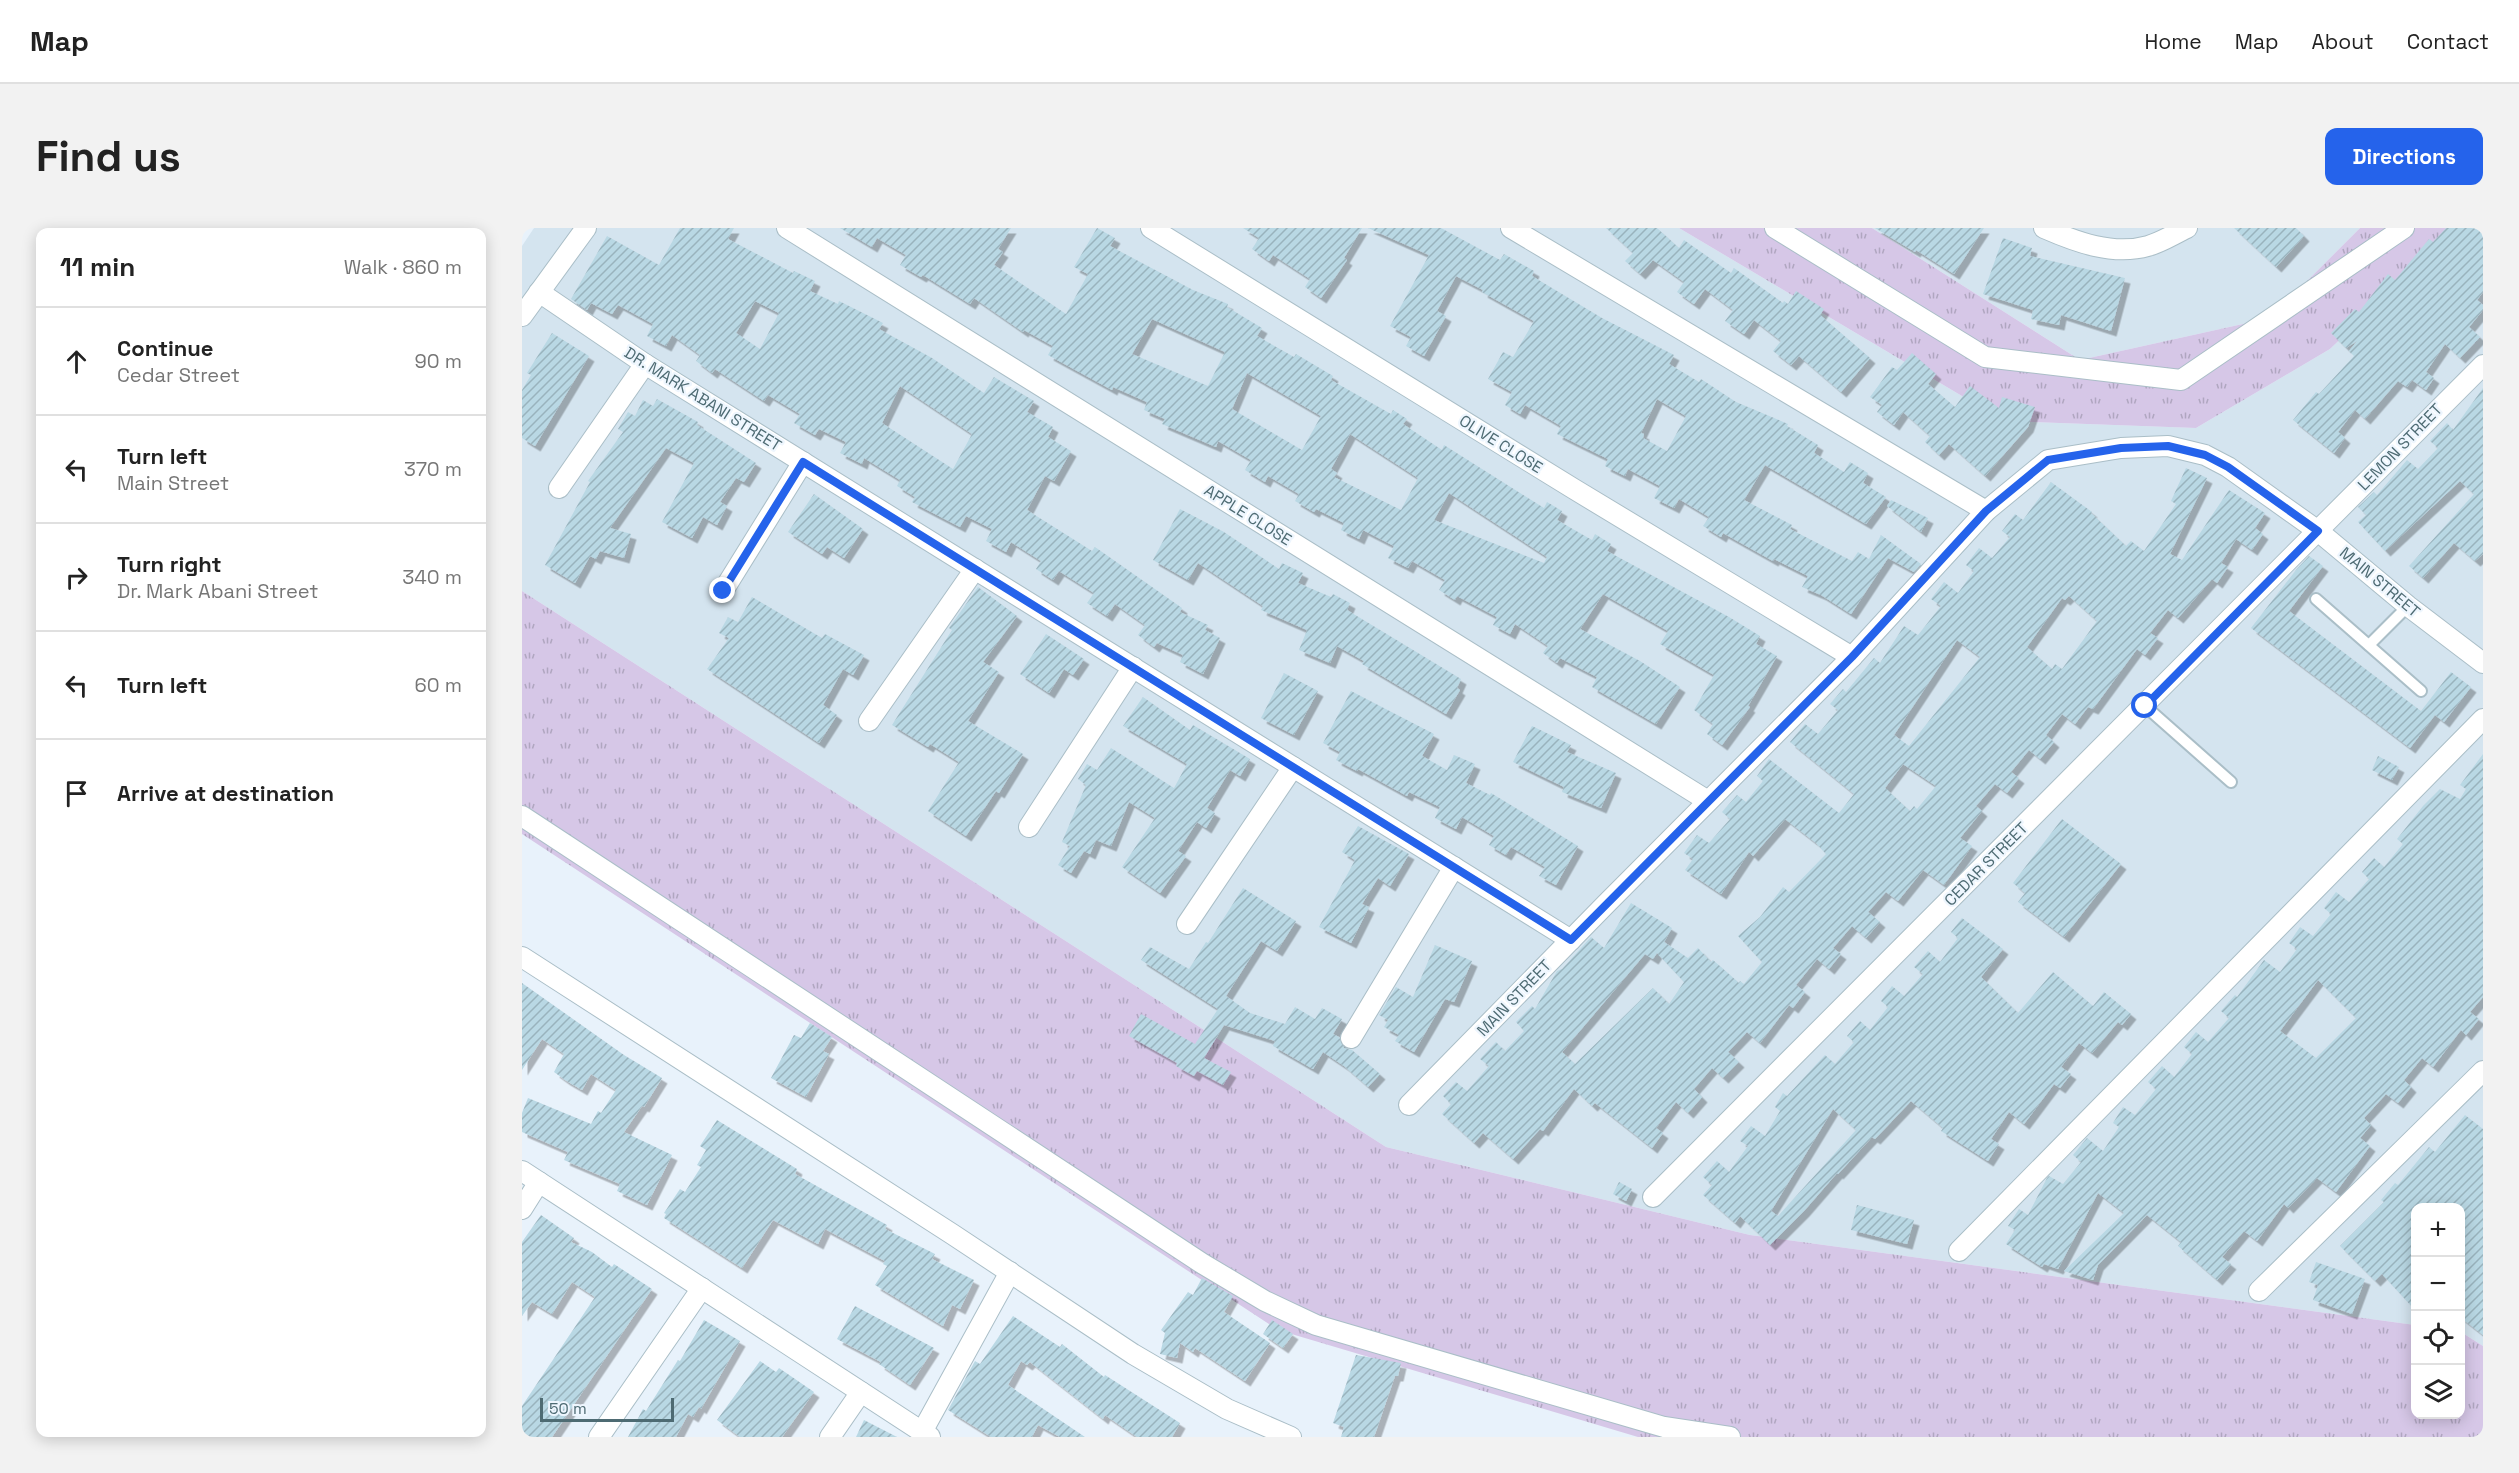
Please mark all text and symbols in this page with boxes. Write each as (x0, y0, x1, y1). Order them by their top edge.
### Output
text: Map (30, 23, 89, 59)
text: Home (2144, 28, 2202, 55)
text: Map (2235, 28, 2279, 55)
text: About (2312, 28, 2374, 55)
text: Contact (2407, 28, 2489, 55)
button: Directions (2325, 128, 2483, 185)
text: Find us (36, 130, 181, 183)
text: 11 min (60, 250, 135, 284)
text: Walk · 860 m (344, 254, 462, 280)
text: Continue (117, 334, 213, 362)
street label: DR. MARK ABANI STREET (620, 342, 786, 456)
icon: ahead (60, 345, 93, 378)
text: 90 m (415, 348, 462, 374)
text: Cedar Street (117, 362, 240, 388)
street label: LEMON STREET (2353, 399, 2447, 495)
street label: OLIVE CLOSE (1455, 410, 1547, 478)
text: Turn left (117, 442, 207, 470)
icon: left (60, 453, 93, 486)
text: 370 m (404, 456, 462, 482)
text: Main Street (117, 470, 229, 496)
street label: APPLE CLOSE (1200, 480, 1296, 550)
street label: MAIN STREET (2335, 542, 2425, 622)
text: Turn right (117, 550, 222, 578)
icon: right (60, 561, 93, 594)
text: 340 m (402, 564, 462, 590)
route end (709, 577, 735, 603)
text: Dr. Mark Abani Street (117, 578, 318, 604)
icon: left (60, 669, 93, 702)
text: Turn left (117, 671, 207, 699)
text: 60 m (415, 672, 462, 698)
route start (2131, 692, 2157, 718)
icon: arrive (60, 777, 93, 810)
text: Arrive at destination (117, 779, 334, 807)
street label: CEDAR STREET (1940, 818, 2032, 910)
street label: MAIN STREET (1472, 955, 1556, 1041)
map controls (2411, 1203, 2465, 1419)
button: + (2411, 1203, 2465, 1257)
button: − (2411, 1257, 2465, 1311)
button: locate (2411, 1311, 2465, 1365)
button: layers (2411, 1365, 2465, 1419)
scale bar (540, 1395, 674, 1422)
text: 50 m (549, 1398, 587, 1419)

